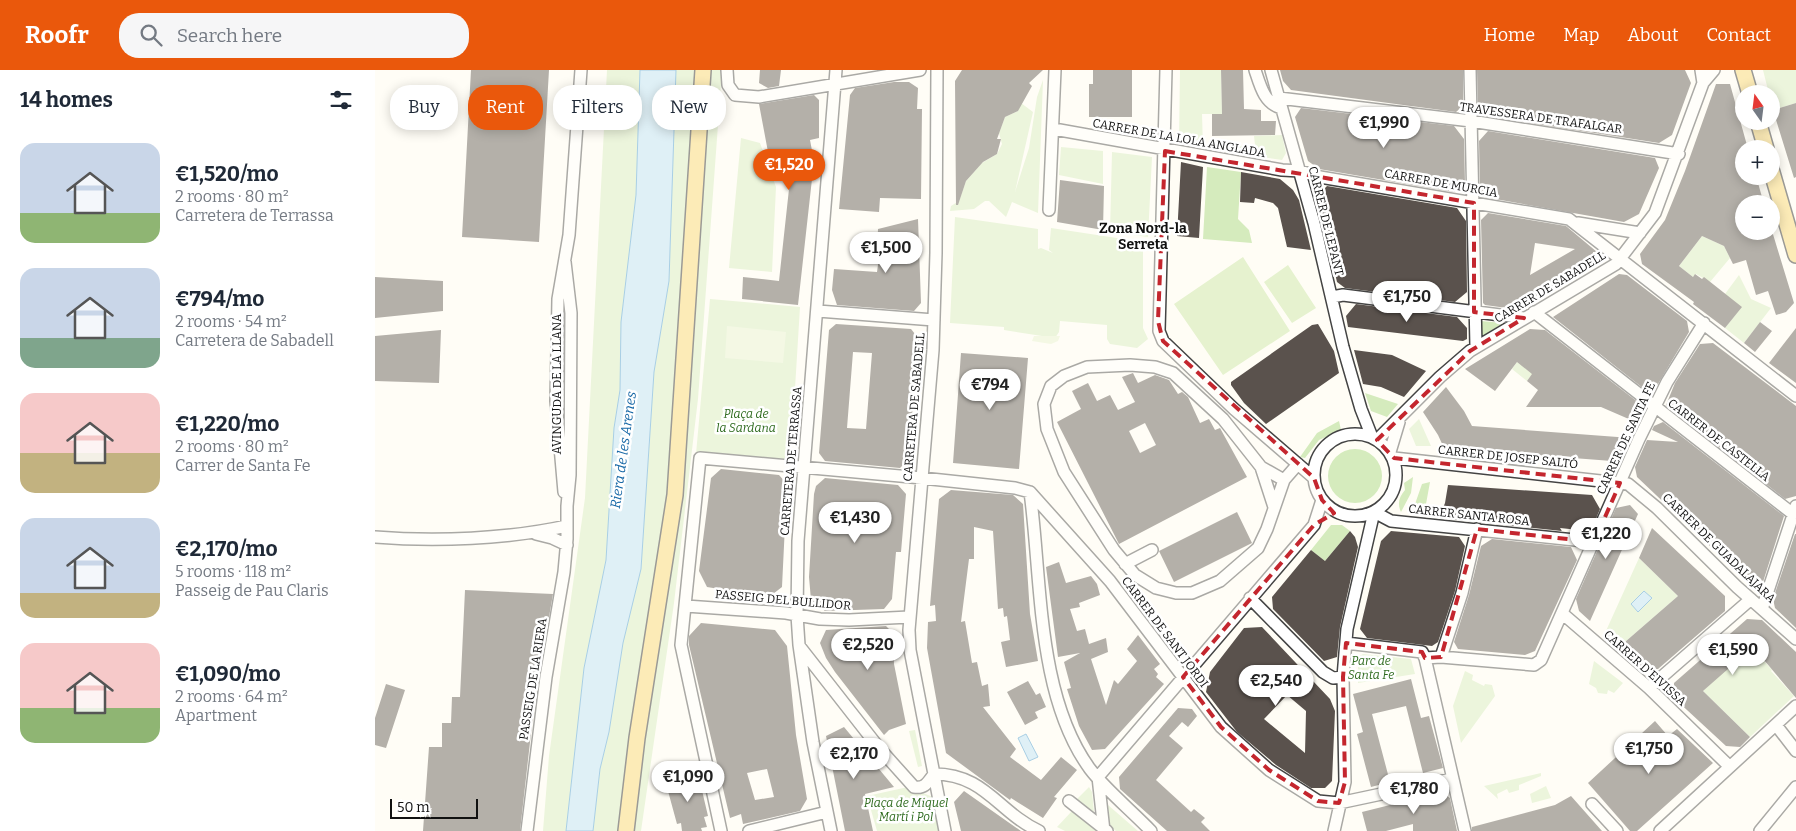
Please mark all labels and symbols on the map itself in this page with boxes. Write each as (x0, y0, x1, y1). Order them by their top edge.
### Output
north arrow (1735, 85, 1780, 130)
street label: TRAVESSERA DE TRAFALGAR (1459, 100, 1623, 136)
pin: €1,990 (1343, 106, 1425, 149)
street label: CARRER DE LA LOLA ANGLADA (1091, 116, 1267, 160)
pin: €1,520 (748, 148, 830, 191)
street label: CARRER DE LEPANT (1306, 165, 1346, 277)
street label: CARRER DE MURCIA (1383, 166, 1499, 200)
district label: Zona Nord-la Serreta (1099, 220, 1187, 253)
pin: €1,500 (845, 232, 927, 274)
street label: CARRER DE SABADELL (1492, 248, 1608, 326)
pin: €1,750 (1366, 280, 1448, 323)
street label: AVINGUDA DE LA LLANA (550, 313, 564, 454)
street label: CARRETERA DE SABADELL (901, 332, 928, 482)
pin: €794 (960, 368, 1020, 411)
street label: CARRER DE SANTA FE (1594, 380, 1658, 496)
street label: CARRETERA DE TERRASSA (777, 385, 805, 536)
water label: Riera de les Arenes (607, 390, 640, 510)
street label: CARRER DE CASTELLA (1665, 396, 1773, 484)
park label: Plaça de la Sardana (716, 407, 776, 435)
street label: CARRER DE JOSEP SALTÓ (1437, 442, 1579, 471)
street label: CARRER DE GUADALAJARA (1660, 490, 1779, 606)
pin: €1,430 (814, 502, 896, 544)
street label: CARRER SANTA ROSA (1408, 502, 1531, 528)
pin: €1,220 (1565, 518, 1647, 560)
street label: CARRER DE SANT JORDI (1119, 574, 1211, 690)
street label: PASSEIG DEL BULLIDOR (714, 587, 852, 613)
street label: PASSEIG DE LA RIERA (516, 616, 550, 741)
street label: CARRER D'EIVISSA (1601, 627, 1689, 709)
pin: €2,520 (827, 628, 909, 671)
pin: €1,590 (1692, 634, 1774, 676)
park label: Parc de Santa Fe (1348, 654, 1394, 682)
pin: €2,540 (1235, 664, 1317, 707)
pin: €1,750 (1608, 732, 1690, 775)
pin: €2,170 (813, 738, 895, 780)
pin: €1,090 (647, 760, 729, 803)
pin: €1,780 (1373, 772, 1455, 815)
scale bar (390, 796, 477, 819)
park label: Plaça de Miquel Martí i Pol (864, 796, 948, 824)

